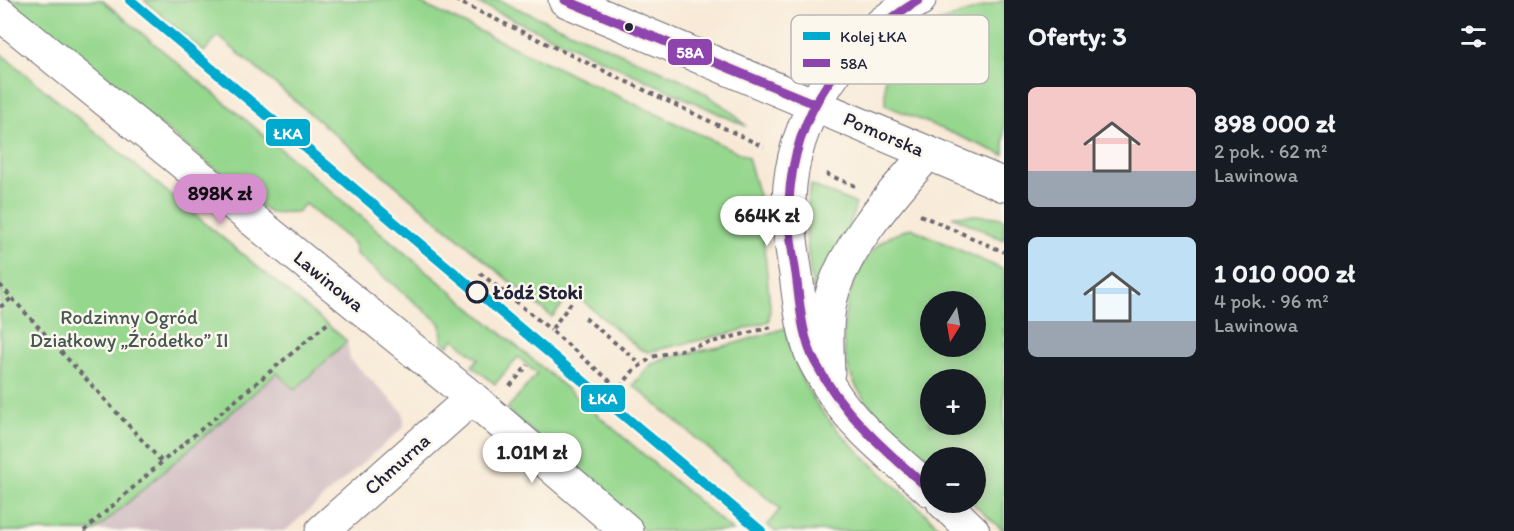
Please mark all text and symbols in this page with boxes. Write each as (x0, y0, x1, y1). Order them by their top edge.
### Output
legend (791, 15, 989, 84)
text: Oferty: 3 (1028, 20, 1127, 52)
icon: filters (1457, 20, 1490, 53)
unlabelled marker (623, 21, 635, 33)
text: Kolej ŁKA (840, 27, 907, 46)
line badge: 58A (667, 38, 713, 66)
text: 58A (676, 43, 704, 62)
text: 58A (840, 54, 867, 73)
street label: Pomorska (840, 106, 929, 162)
text: 898 000 zł (1214, 107, 1335, 139)
icon: home (1076, 111, 1148, 183)
line badge: ŁKA (265, 118, 311, 147)
text: ŁKA (273, 124, 303, 143)
text: 2 pok. · 62 m² (1214, 139, 1327, 163)
text: Lawinowa (1214, 163, 1298, 187)
pin: 898K zł (165, 174, 275, 225)
text: 898K zł (188, 181, 252, 205)
pin: 664K zł (712, 196, 822, 247)
text: 664K zł (734, 203, 800, 227)
street label: Lawinowa (289, 245, 370, 317)
text: 1 010 000 zł (1214, 257, 1355, 289)
icon: home (1076, 261, 1148, 333)
place label: Łódź Stoki (492, 280, 583, 304)
marker: Łódź Stoki (466, 281, 488, 303)
text: 4 pok. · 96 m² (1214, 289, 1329, 313)
north arrow (920, 291, 986, 357)
map controls (920, 291, 986, 513)
park label: Rodzinny Ogród Działkowy „Źródełko” II (30, 305, 228, 352)
text: Lawinowa (1214, 313, 1298, 337)
button: + (920, 369, 986, 435)
line badge: ŁKA (580, 384, 626, 413)
text: ŁKA (588, 389, 618, 408)
street label: Chmurna (359, 428, 435, 500)
pin: 1.01M zł (470, 433, 594, 484)
text: 1.01M zł (496, 440, 568, 464)
button: − (920, 447, 986, 513)

